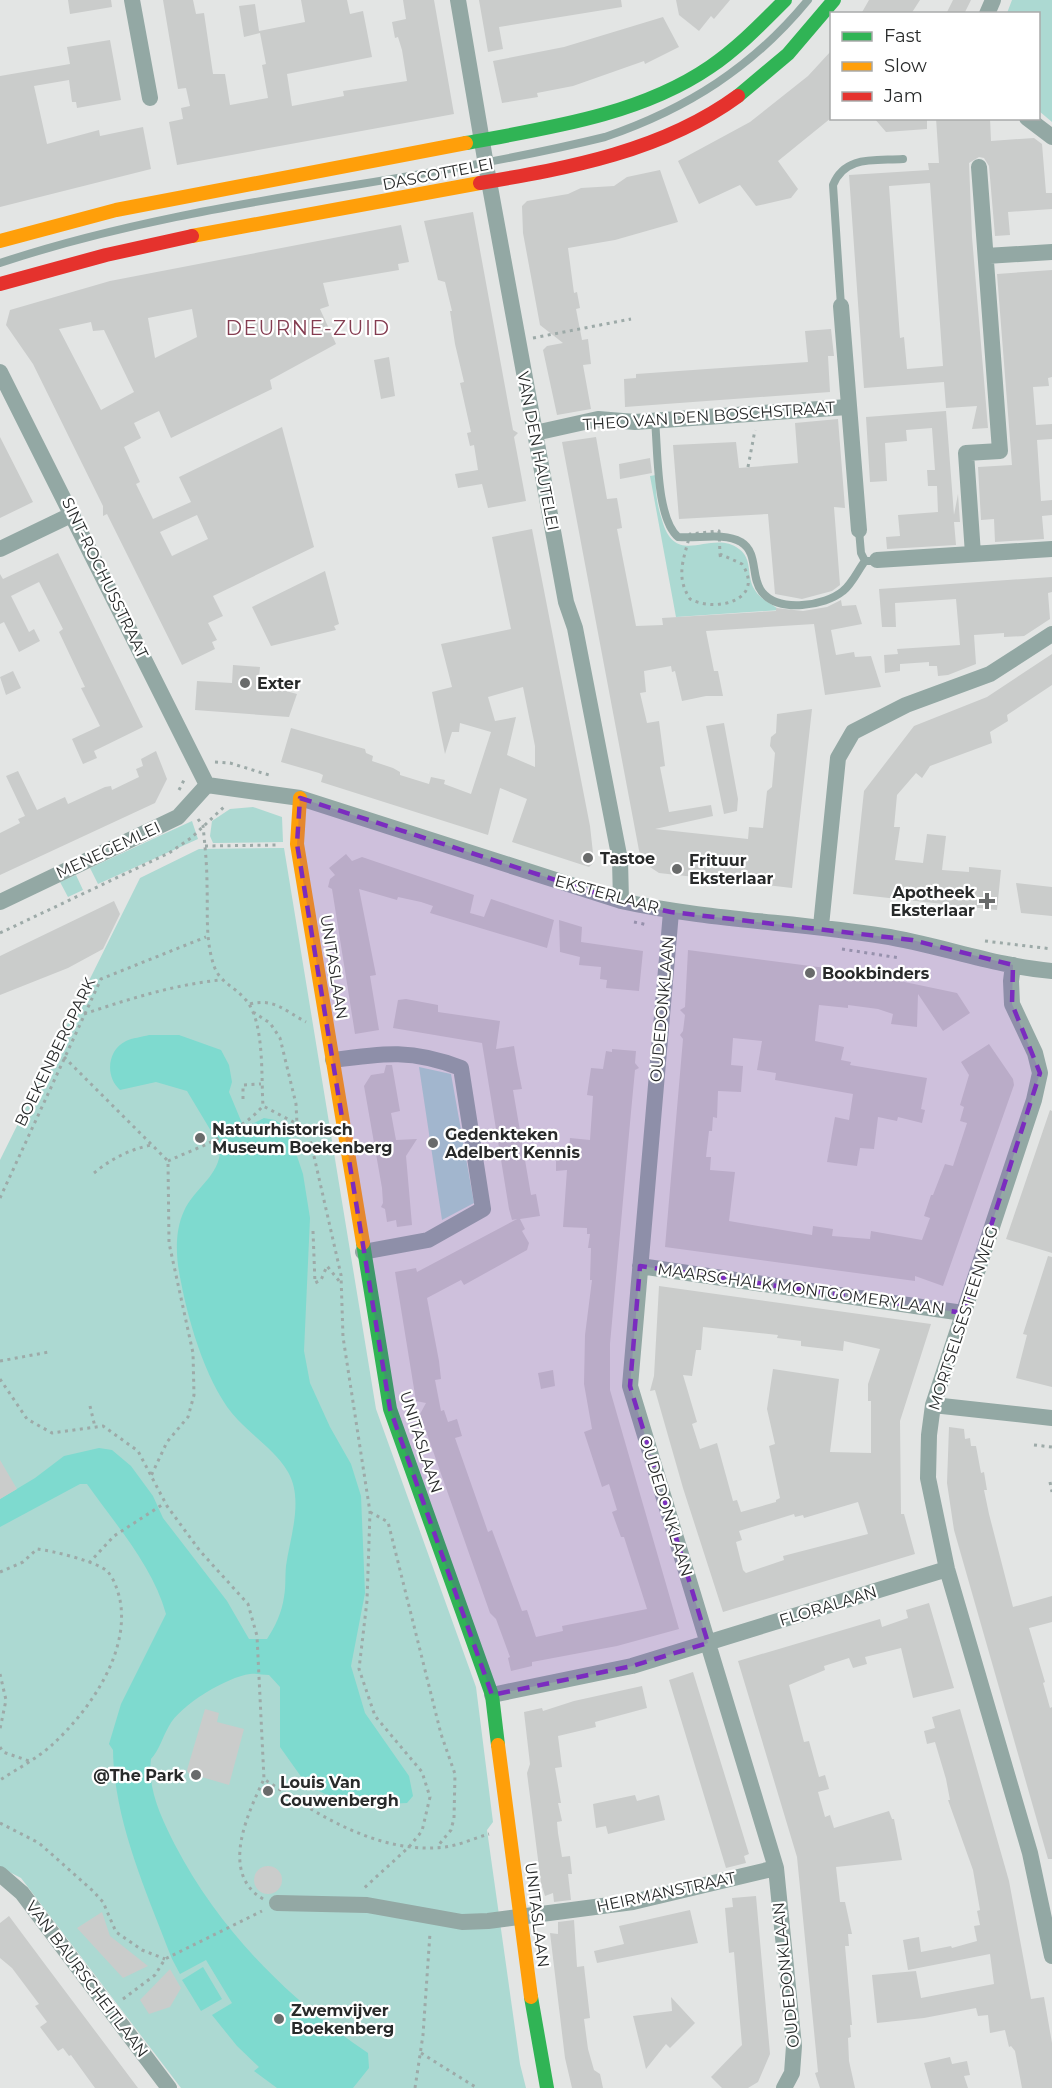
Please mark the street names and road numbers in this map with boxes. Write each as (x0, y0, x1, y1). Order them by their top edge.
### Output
street label: DASCOTTELEI (381, 154, 495, 194)
street label: VAN DEN HAUTELEI (513, 370, 563, 532)
street label: THEO VAN DEN BOSCHSTRAAT (582, 398, 837, 434)
street label: SINT-ROCHUSSTRAAT (58, 495, 153, 662)
street label: MENEGEMLEI (53, 818, 163, 882)
street label: EKSTERLAAR (553, 871, 661, 917)
street label: UNITASLAAN (316, 913, 352, 1021)
street label: OUDEDONKLAAN (646, 935, 678, 1083)
street label: BOEKENBERGPARK (11, 974, 100, 1129)
street label: MORTSELSESTEENWEG (924, 1223, 1002, 1413)
street label: MAARSCHALK MONTGOMERYLAAN (656, 1259, 946, 1319)
street label: UNITASLAAN (396, 1389, 446, 1495)
street label: OUDEDONKLAAN (635, 1433, 697, 1579)
street label: FLORALAAN (777, 1582, 879, 1630)
street label: UNITASLAAN (521, 1861, 553, 1969)
street label: HEIRMANSTRAAT (595, 1868, 738, 1916)
street label: VAN BAURSCHEITLAAN (22, 1897, 152, 2061)
street label: OUDEDONKLAAN (769, 1901, 803, 2049)

